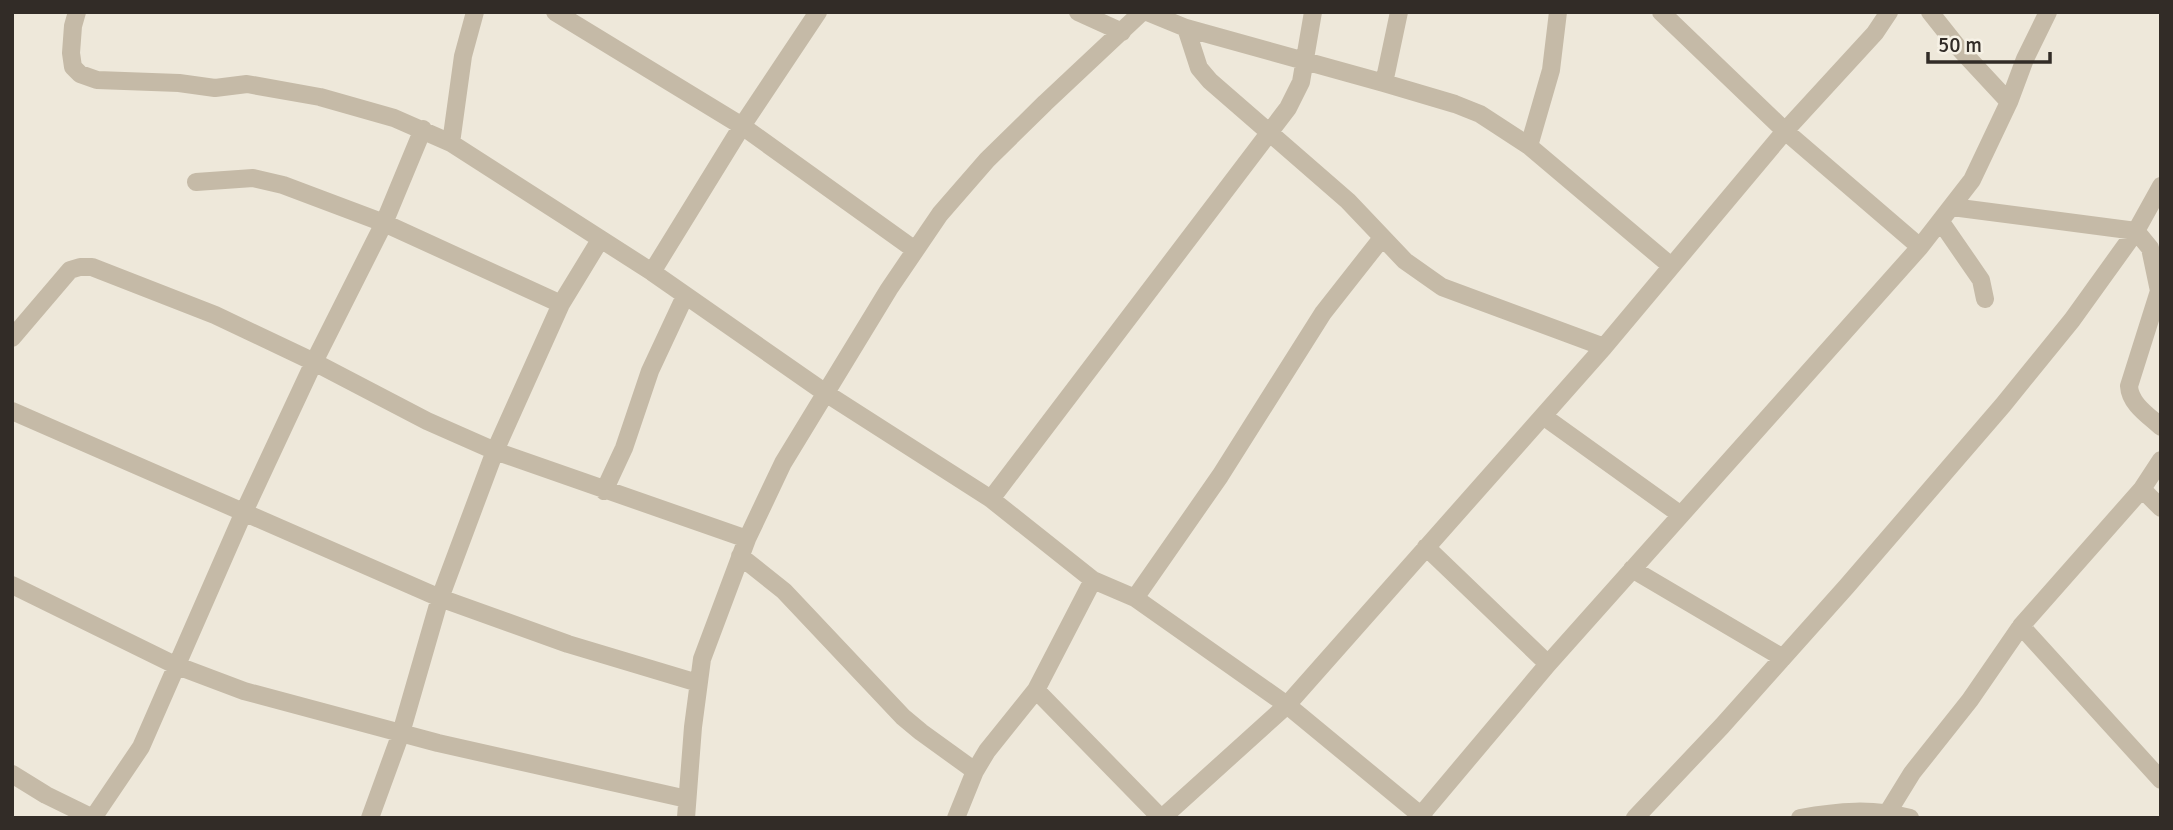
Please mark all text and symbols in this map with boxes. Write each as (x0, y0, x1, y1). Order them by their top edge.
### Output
scale bar (1928, 21, 2050, 65)
text: 50 m (1938, 32, 1982, 58)

